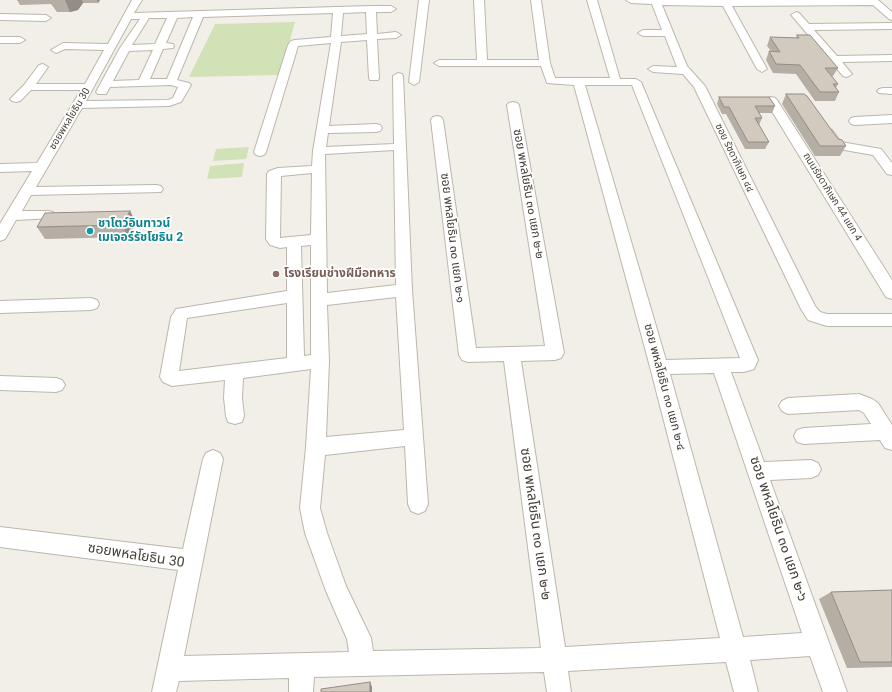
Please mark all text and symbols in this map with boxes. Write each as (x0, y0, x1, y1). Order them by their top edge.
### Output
street label: ซอยพหลโยธิน 30 (47, 86, 93, 152)
street label: ซอย รัชดาภิเษก ๔๔ (712, 122, 756, 194)
street label: ซอย พหลโยธิน ๓๐ แยก ๒-๒ (509, 128, 547, 260)
street label: ถนนรัชดาภิเษก 44 แยก 4 (800, 151, 864, 243)
street label: ซอย พหลโยธิน ๓๐ แยก ๒-๑ (437, 172, 467, 304)
place label: ชาโตว์อินทาวน์ เมเจอร์รัชโยธิน 2 (98, 217, 183, 245)
marker: ชาโตว์อินทาวน์ เมเจอร์รัชโยธิน 2 (85, 226, 95, 236)
place label: โรงเรียนช่างฝีมือทหาร (284, 267, 396, 281)
marker: โรงเรียนช่างฝีมือทหาร (271, 269, 281, 279)
street label: ซอย พหลโยธิน ๓๐ แยก ๒-๔ (640, 322, 688, 452)
street label: ซอย พหลโยธิน ๓๐ แยก ๒-๒ (516, 447, 554, 601)
street label: ซอย พหลโยธิน ๓๐ แยก ๒-๖ (745, 454, 811, 604)
street label: ซอยพหลโยธิน 30 (86, 540, 186, 572)

